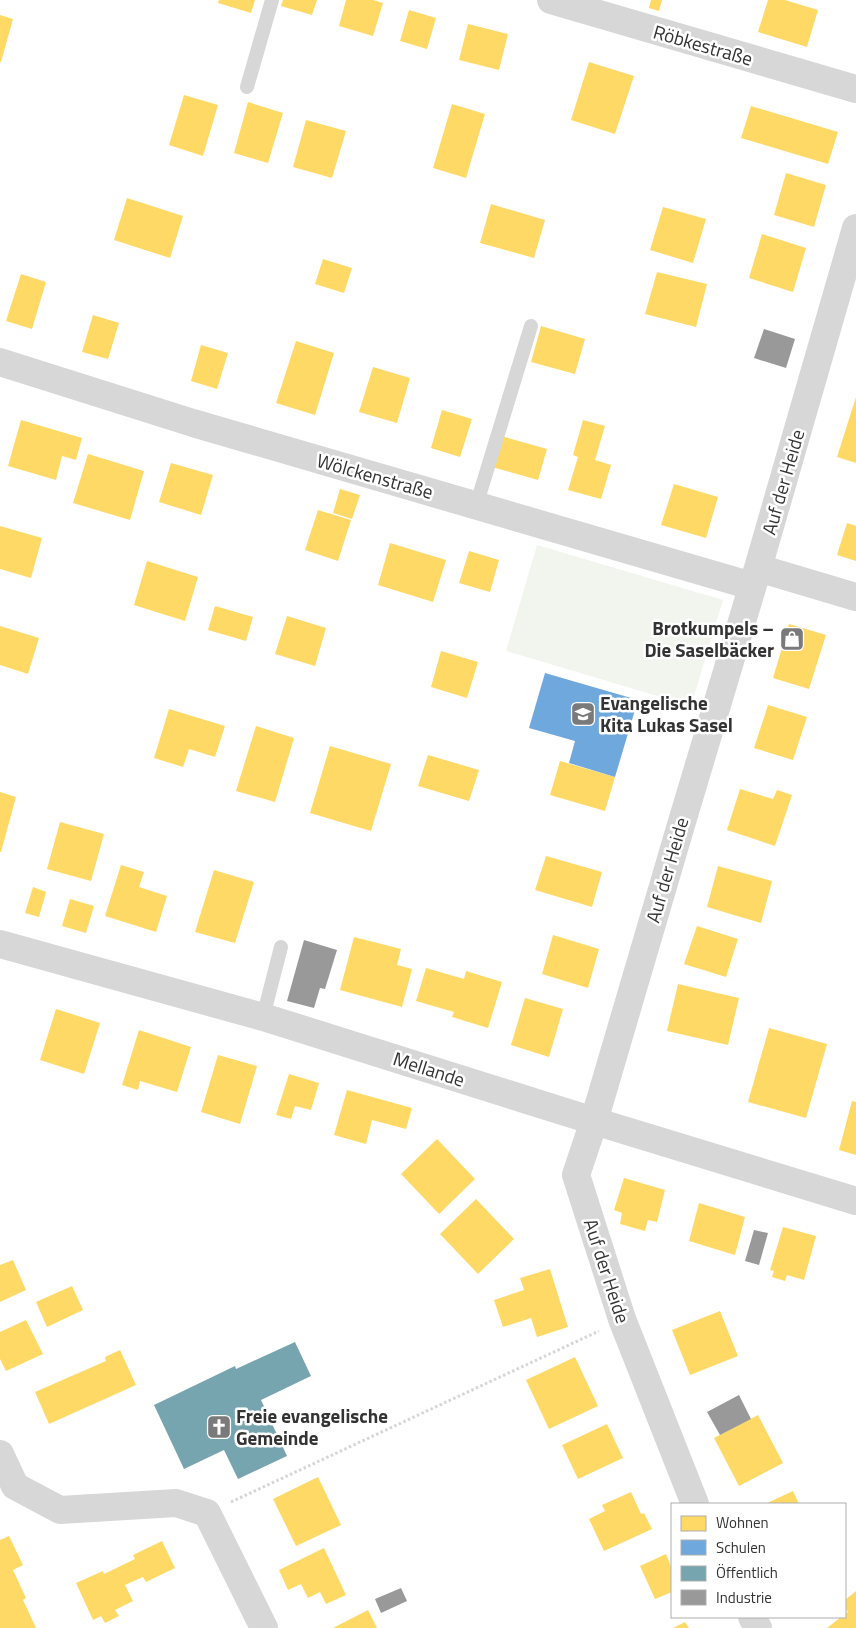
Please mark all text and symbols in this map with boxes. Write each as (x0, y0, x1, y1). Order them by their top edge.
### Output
street label: Röbkestraße (650, 17, 756, 73)
street label: Auf der Heide (754, 426, 811, 538)
street label: Wölckenstraße (314, 445, 437, 506)
place label: Brotkumpels – Die Saselbäcker (644, 613, 774, 664)
shop icon: Brotkumpels – Die Saselbäcker (779, 626, 805, 652)
place label: Evangelische Kita Lukas Sasel (600, 688, 733, 739)
school or university icon: Evangelische Kita Lukas Sasel (570, 701, 596, 727)
street label: Auf der Heide (638, 814, 695, 926)
street label: Mellande (390, 1043, 469, 1094)
street label: Auf der Heide (577, 1215, 638, 1327)
place label: Freie evangelische Gemeinde (236, 1401, 388, 1452)
church icon: Freie evangelische Gemeinde (206, 1414, 232, 1440)
legend (671, 1503, 846, 1618)
text: Wohnen (716, 1511, 769, 1534)
text: Schulen (716, 1536, 766, 1559)
text: Öffentlich (716, 1561, 778, 1584)
text: Industrie (716, 1586, 772, 1609)

